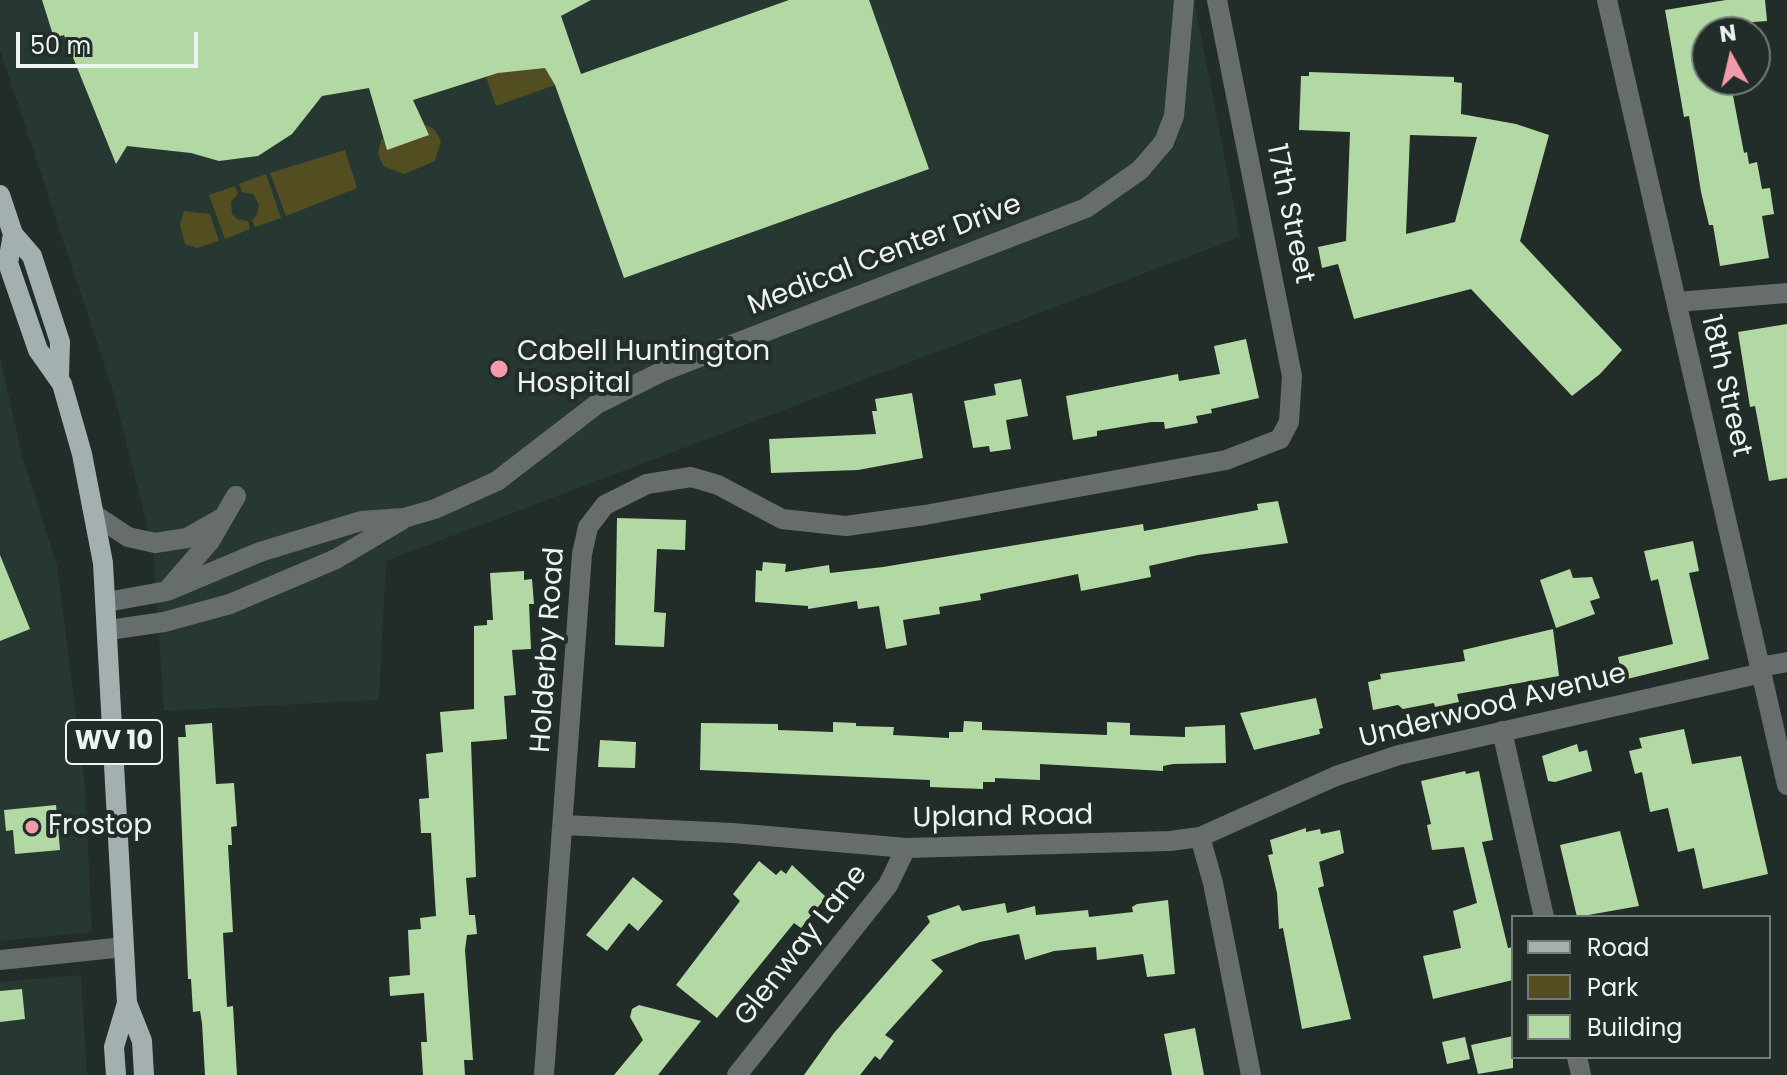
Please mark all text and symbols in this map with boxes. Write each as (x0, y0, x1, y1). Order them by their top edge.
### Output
scale bar (20, 16, 202, 66)
north arrow (1691, 16, 1771, 96)
text: N (1718, 17, 1738, 50)
text: 50 m (30, 29, 91, 62)
street label: 17th Street (1258, 141, 1320, 287)
street label: Medical Center Drive (744, 188, 1026, 324)
street label: 18th Street (1692, 312, 1758, 460)
place label: Cabell Huntington Hospital (517, 336, 770, 402)
marker: Cabell Huntington Hospital (488, 358, 510, 380)
street label: Holderby Road (525, 546, 573, 754)
street label: Underwood Avenue (1356, 658, 1630, 756)
road number: WV 10 (66, 720, 162, 764)
street label: Upland Road (912, 800, 1094, 836)
place label: Frostop (48, 810, 152, 844)
marker: Frostop (23, 818, 41, 836)
street label: Glenway Lane (729, 859, 875, 1033)
legend (1511, 915, 1771, 1059)
text: Road (1587, 931, 1649, 964)
text: Park (1587, 971, 1638, 1004)
text: Building (1587, 1011, 1683, 1044)

